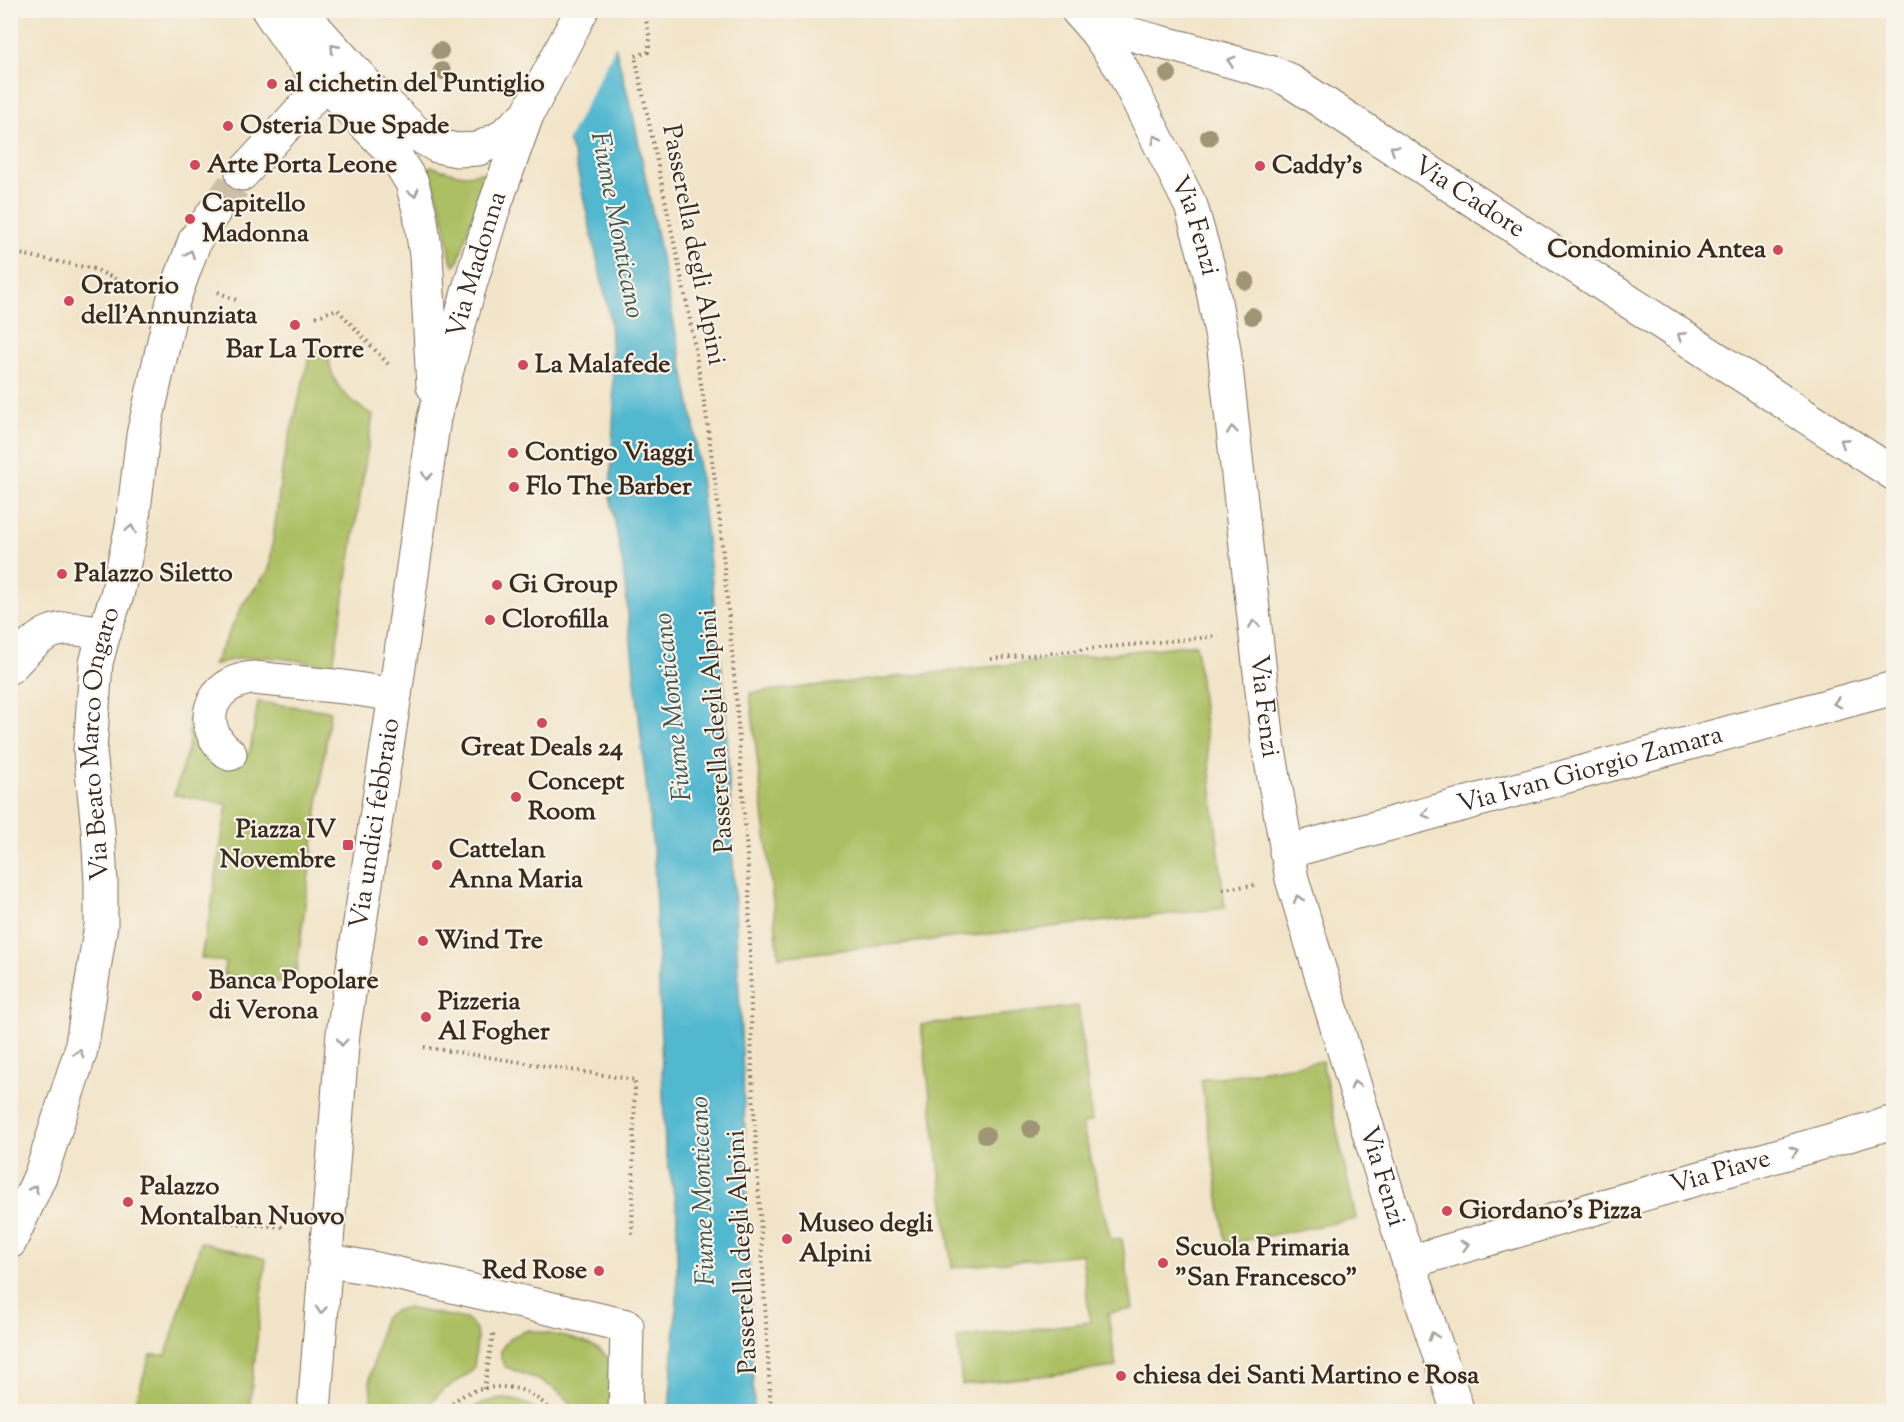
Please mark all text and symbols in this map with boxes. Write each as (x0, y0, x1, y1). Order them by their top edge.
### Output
one-way arrow (330, 44, 341, 55)
one-way arrow (1226, 56, 1236, 69)
place label: al cichetin del Puntiglio (284, 66, 545, 103)
marker: al cichetin del Puntiglio (265, 77, 279, 91)
place label: Osteria Due Spade (240, 108, 449, 145)
marker: Osteria Due Spade (221, 119, 235, 133)
street label: Passerella degli Alpini (651, 121, 735, 369)
water label: Fiume Monticano (579, 128, 653, 322)
one-way arrow (1152, 134, 1164, 145)
one-way arrow (1390, 146, 1401, 157)
place label: Arte Porta Leone (207, 147, 397, 184)
street label: Via Cadore (1406, 147, 1532, 248)
place label: Caddy's (1272, 148, 1362, 185)
marker: Arte Porta Leone (188, 158, 202, 172)
marker: Caddy's (1253, 159, 1267, 173)
street label: Via Fenzi (1160, 170, 1228, 279)
place label: Capitello Madonna (202, 186, 309, 253)
street label: Via Madonna (438, 186, 517, 342)
one-way arrow (407, 188, 420, 198)
marker: Capitello Madonna (183, 212, 197, 226)
place label: Condominio Antea (1547, 232, 1766, 269)
marker: Condominio Antea (1771, 243, 1785, 257)
one-way arrow (182, 249, 195, 260)
place label: Oratorio dell'Annunziata (81, 268, 257, 335)
marker: Oratorio dell'Annunziata (62, 294, 76, 308)
marker: Bar La Torre (288, 318, 302, 332)
one-way arrow (1677, 331, 1687, 343)
place label: Bar La Torre (226, 332, 364, 369)
place label: La Malafede (535, 347, 670, 384)
marker: La Malafede (516, 358, 530, 372)
one-way arrow (1226, 425, 1239, 434)
place label: Contigo Viaggi (525, 435, 695, 472)
one-way arrow (1840, 438, 1851, 449)
marker: Contigo Viaggi (506, 446, 520, 460)
place label: Flo The Barber (526, 469, 692, 506)
one-way arrow (421, 471, 433, 480)
marker: Flo The Barber (507, 480, 521, 494)
one-way arrow (124, 525, 137, 535)
place label: Palazzo Siletto (74, 556, 233, 593)
marker: Palazzo Siletto (55, 567, 69, 581)
place label: Gi Group (509, 567, 618, 604)
marker: Gi Group (490, 578, 504, 592)
street label: Via Beato Marco Ongaro (71, 602, 130, 882)
place label: Clorofilla (502, 602, 609, 639)
street label: Passerella degli Alpini (690, 608, 744, 854)
water label: Fiume Monticano (645, 611, 703, 803)
marker: Clorofilla (483, 613, 497, 627)
one-way arrow (1248, 619, 1260, 628)
street label: Via Fenzi (1240, 653, 1289, 761)
one-way arrow (1832, 696, 1843, 708)
street label: Via undici febbraio (341, 716, 410, 932)
marker: Great Deals 24 (535, 716, 549, 730)
street label: Via Ivan Giorgio Zamara (1453, 717, 1727, 823)
place label: Great Deals 24 (461, 730, 623, 767)
place label: Concept Room (528, 764, 624, 831)
marker: Concept Room (509, 790, 523, 804)
one-way arrow (1421, 807, 1432, 819)
place label: Piazza IV Novembre (220, 812, 336, 879)
place label: Cattelan Anna Maria (449, 832, 583, 899)
marker: Piazza IV Novembre (341, 838, 355, 852)
marker: Cattelan Anna Maria (430, 858, 444, 872)
one-way arrow (1293, 894, 1305, 905)
place label: Wind Tre (435, 923, 543, 960)
marker: Wind Tre (416, 934, 430, 948)
place label: Banca Popolare di Verona (209, 963, 379, 1030)
place label: Pizzeria Al Fogher (438, 984, 550, 1051)
marker: Banca Popolare di Verona (190, 989, 204, 1003)
marker: Pizzeria Al Fogher (419, 1010, 433, 1024)
one-way arrow (336, 1038, 349, 1047)
one-way arrow (72, 1048, 85, 1058)
one-way arrow (1350, 1080, 1362, 1091)
water label: Fiume Monticano (681, 1096, 727, 1286)
street label: Via Fenzi (1350, 1122, 1415, 1231)
street label: Passerella degli Alpini (718, 1129, 768, 1375)
street label: Via Piave (1666, 1140, 1775, 1204)
one-way arrow (1788, 1146, 1799, 1158)
place label: Palazzo Montalban Nuovo (140, 1169, 344, 1236)
one-way arrow (27, 1184, 39, 1195)
place label: Giordano's Pizza (1459, 1193, 1642, 1230)
marker: Palazzo Montalban Nuovo (121, 1195, 135, 1209)
marker: Giordano's Pizza (1440, 1204, 1454, 1218)
place label: Museo degli Alpini (799, 1206, 934, 1273)
place label: Scuola Primaria "San Francesco" (1175, 1230, 1357, 1297)
marker: Museo degli Alpini (780, 1232, 794, 1246)
one-way arrow (1460, 1240, 1470, 1253)
place label: Red Rose (482, 1253, 587, 1290)
marker: Scuola Primaria "San Francesco" (1156, 1256, 1170, 1270)
marker: Red Rose (592, 1264, 606, 1278)
one-way arrow (315, 1306, 328, 1315)
one-way arrow (1428, 1331, 1440, 1342)
place label: chiesa dei Santi Martino e Rosa (1133, 1358, 1479, 1395)
marker: chiesa dei Santi Martino e Rosa (1114, 1369, 1128, 1383)

